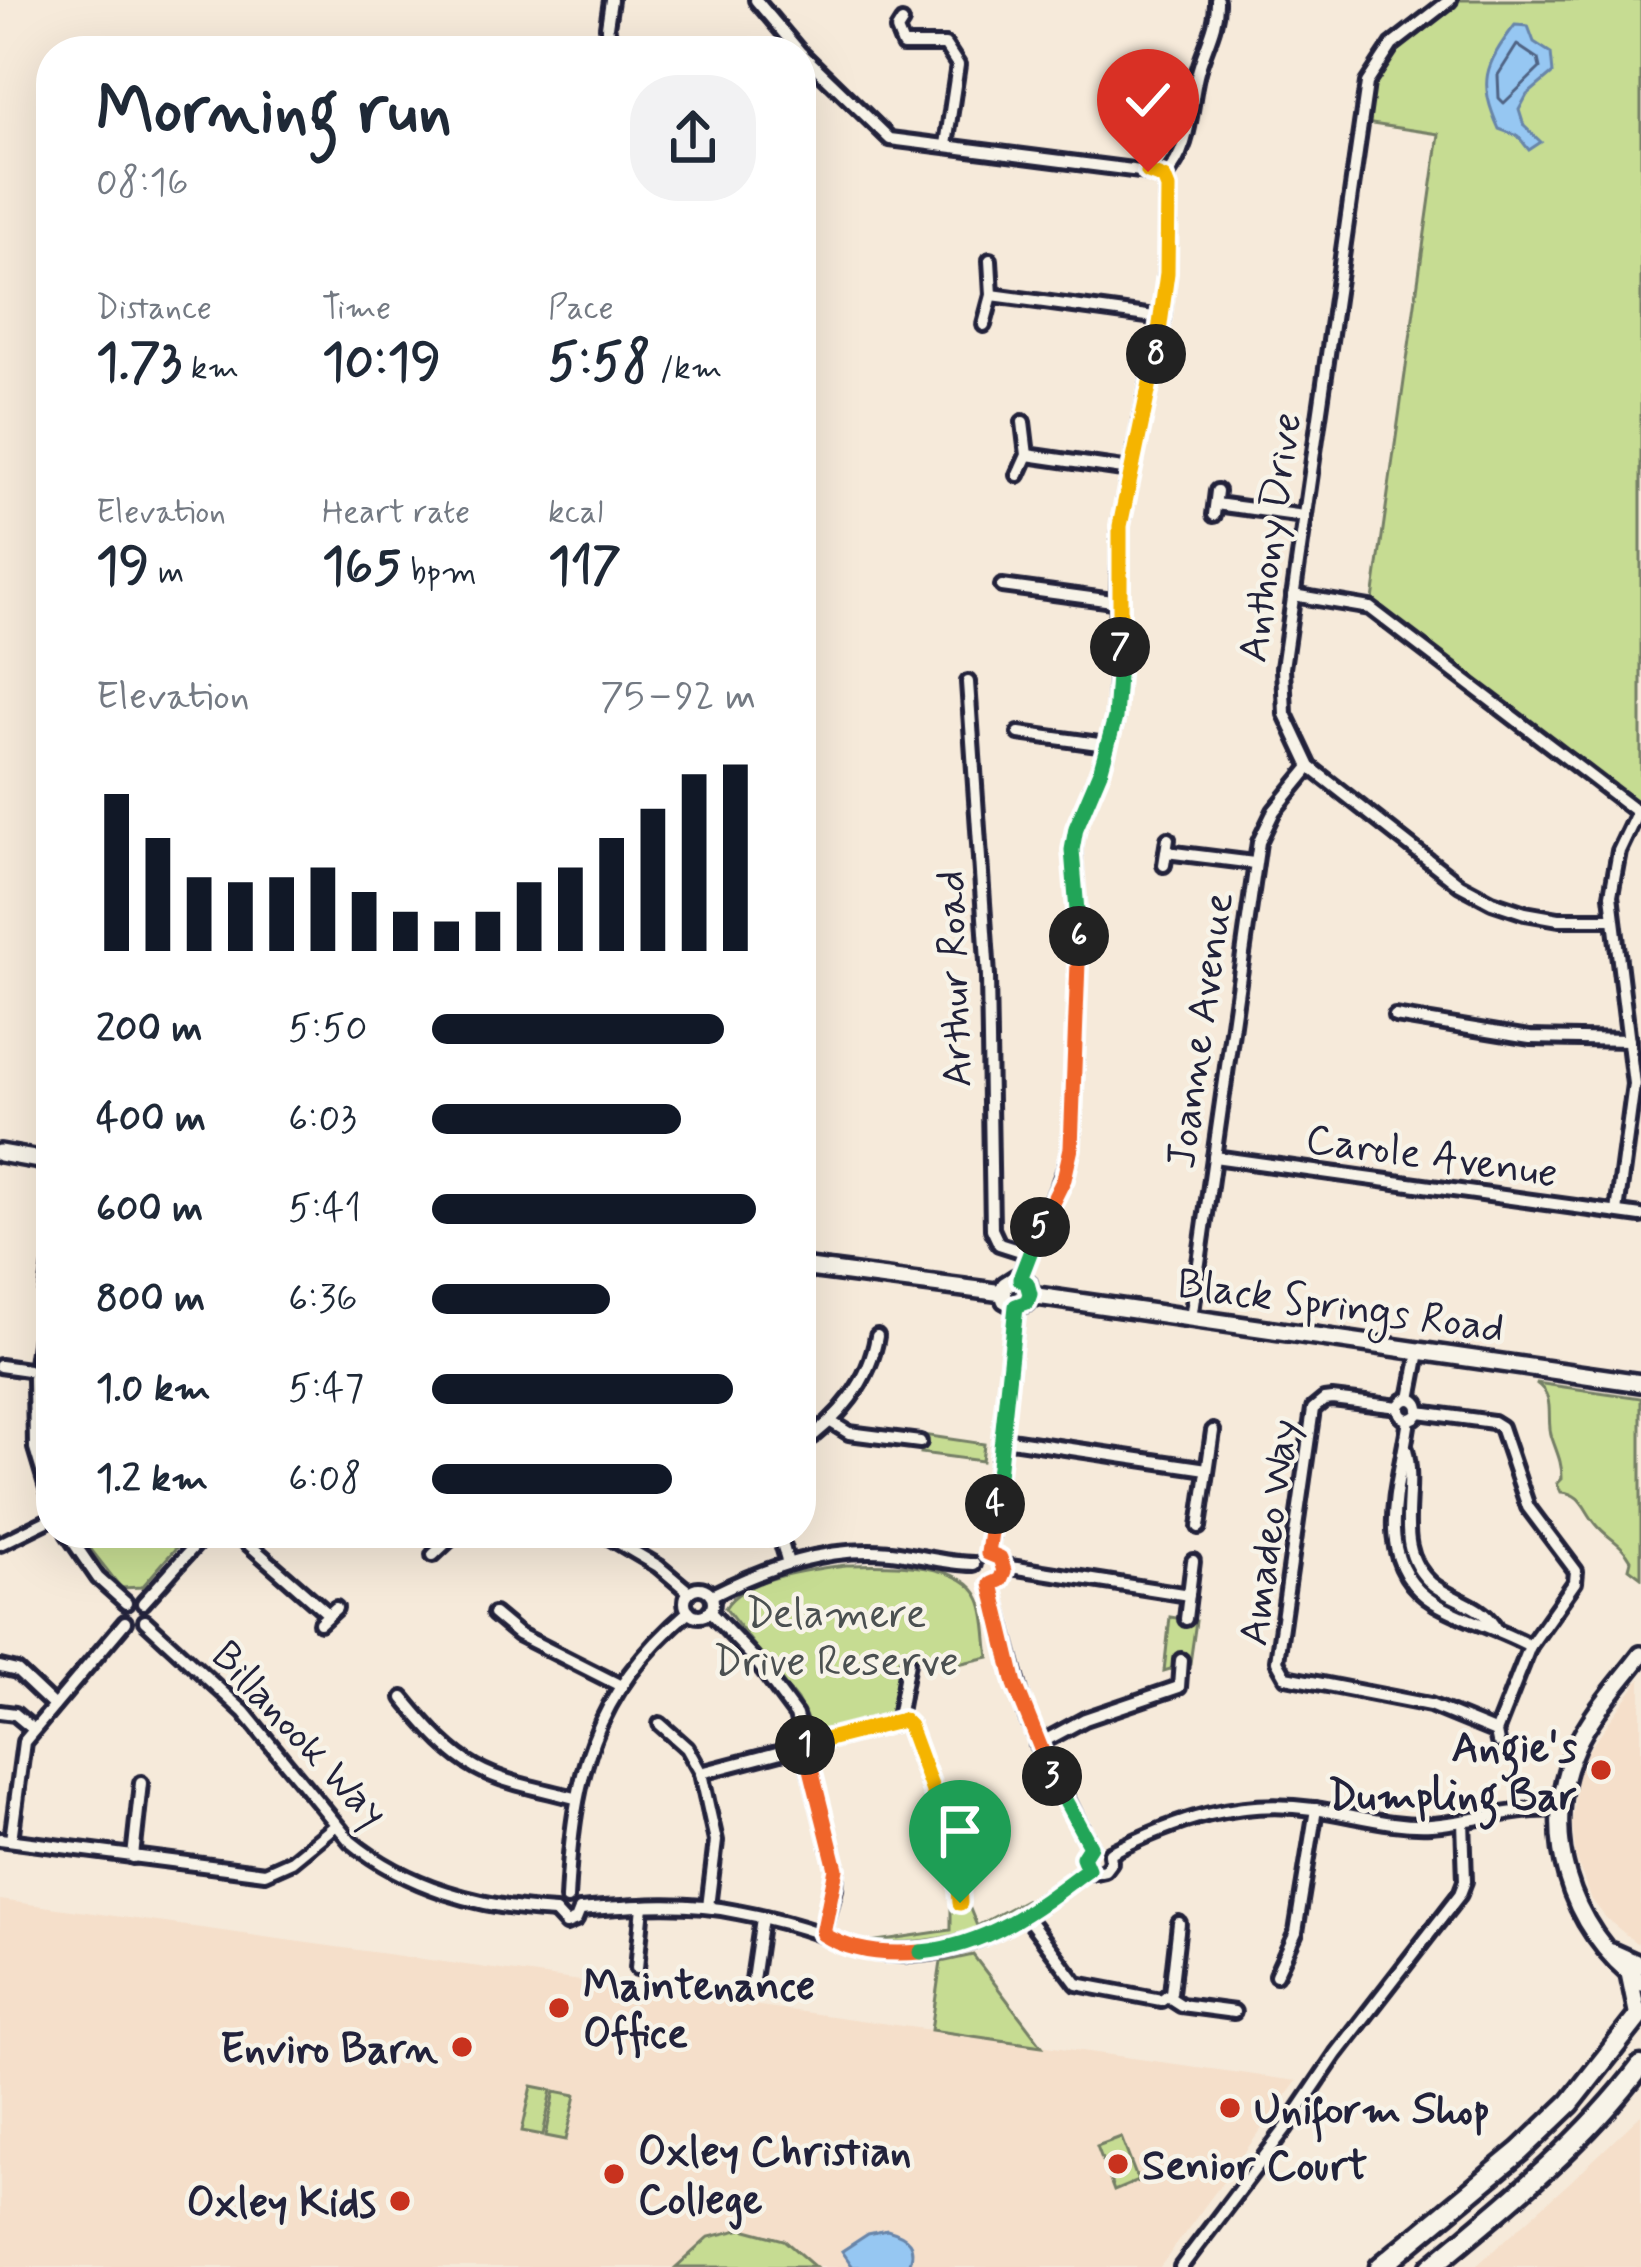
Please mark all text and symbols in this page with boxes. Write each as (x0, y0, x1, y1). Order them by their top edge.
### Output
pin (1097, 49, 1199, 172)
icon: check (1115, 67, 1181, 133)
text: Morning run (96, 70, 452, 156)
button: share (630, 75, 756, 201)
text: 08:16 (96, 158, 189, 209)
text: Distance (96, 287, 212, 331)
text: Time (322, 287, 391, 331)
text: Pace (548, 287, 614, 331)
pin: 8 (1126, 324, 1186, 384)
text: 1.73 (96, 331, 182, 397)
text: 10:19 (322, 331, 441, 397)
text: 5:58 (548, 331, 651, 397)
text: 8 (1147, 332, 1165, 376)
text: km (182, 347, 239, 391)
text: /km (651, 347, 722, 391)
street label: Anthony Drive (1227, 409, 1316, 666)
text: Elevation (96, 491, 226, 535)
text: Heart rate (322, 491, 470, 535)
text: kcal (548, 491, 603, 535)
text: 19 (96, 535, 149, 601)
text: 165 (322, 535, 401, 601)
text: 117 (548, 535, 621, 601)
text: m (149, 551, 184, 595)
text: bpm (401, 551, 477, 595)
pin: 7 (1090, 617, 1150, 677)
text: 7 (1110, 625, 1130, 669)
text: Elevation (96, 672, 250, 723)
text: 75–92 m (600, 672, 756, 723)
street label: Arthur Road (924, 869, 987, 1088)
street label: Joanne Avenue (1155, 889, 1248, 1172)
pin: 6 (1049, 906, 1109, 966)
text: 6 (1071, 914, 1087, 958)
text: 200 m (96, 1004, 202, 1055)
text: 5:50 (288, 1004, 368, 1055)
text: 400 m (96, 1094, 206, 1145)
text: 6:03 (288, 1094, 357, 1145)
street label: Carole Avenue (1302, 1113, 1561, 1202)
text: 600 m (96, 1184, 203, 1235)
text: 5:41 (288, 1184, 361, 1235)
pin: 5 (1010, 1197, 1070, 1257)
text: 5 (1030, 1205, 1050, 1249)
street label: Black Springs Road (1173, 1257, 1507, 1361)
text: 800 m (96, 1274, 205, 1325)
text: 6:36 (288, 1274, 358, 1325)
text: 1.0 km (96, 1364, 211, 1415)
text: 5:47 (288, 1364, 364, 1415)
street label: Amadeo Way (1227, 1416, 1314, 1649)
text: 1.2 km (96, 1454, 208, 1505)
text: 6:08 (288, 1454, 362, 1505)
pin: 4 (965, 1474, 1025, 1534)
text: 4 (985, 1482, 1005, 1526)
park label: Delamere Drive Reserve (713, 1588, 959, 1691)
street label: Billanook Way (198, 1630, 399, 1841)
pin: 1 (775, 1715, 835, 1775)
place label: Angie's Dumpling Bar (1328, 1722, 1578, 1830)
text: 1 (798, 1723, 812, 1767)
pin: 3 (1022, 1746, 1082, 1806)
text: 3 (1045, 1754, 1059, 1798)
marker: Angie's Dumpling Bar (1588, 1757, 1614, 1783)
pin (909, 1780, 1011, 1903)
icon: arrive (927, 1798, 993, 1864)
place label: Maintenance Office (583, 1960, 815, 2063)
marker: Maintenance Office (546, 1995, 572, 2021)
place label: Enviro Barn (220, 2023, 438, 2078)
marker: Enviro Barn (449, 2034, 475, 2060)
place label: Uniform Shop (1254, 2084, 1490, 2143)
marker: Uniform Shop (1217, 2095, 1243, 2121)
place label: Oxley Christian College (638, 2126, 911, 2230)
place label: Senior Court (1142, 2140, 1368, 2195)
marker: Senior Court (1105, 2151, 1131, 2177)
marker: Oxley Christian College (601, 2161, 627, 2187)
place label: Oxley Kids (187, 2177, 376, 2232)
marker: Oxley Kids (387, 2188, 413, 2214)

